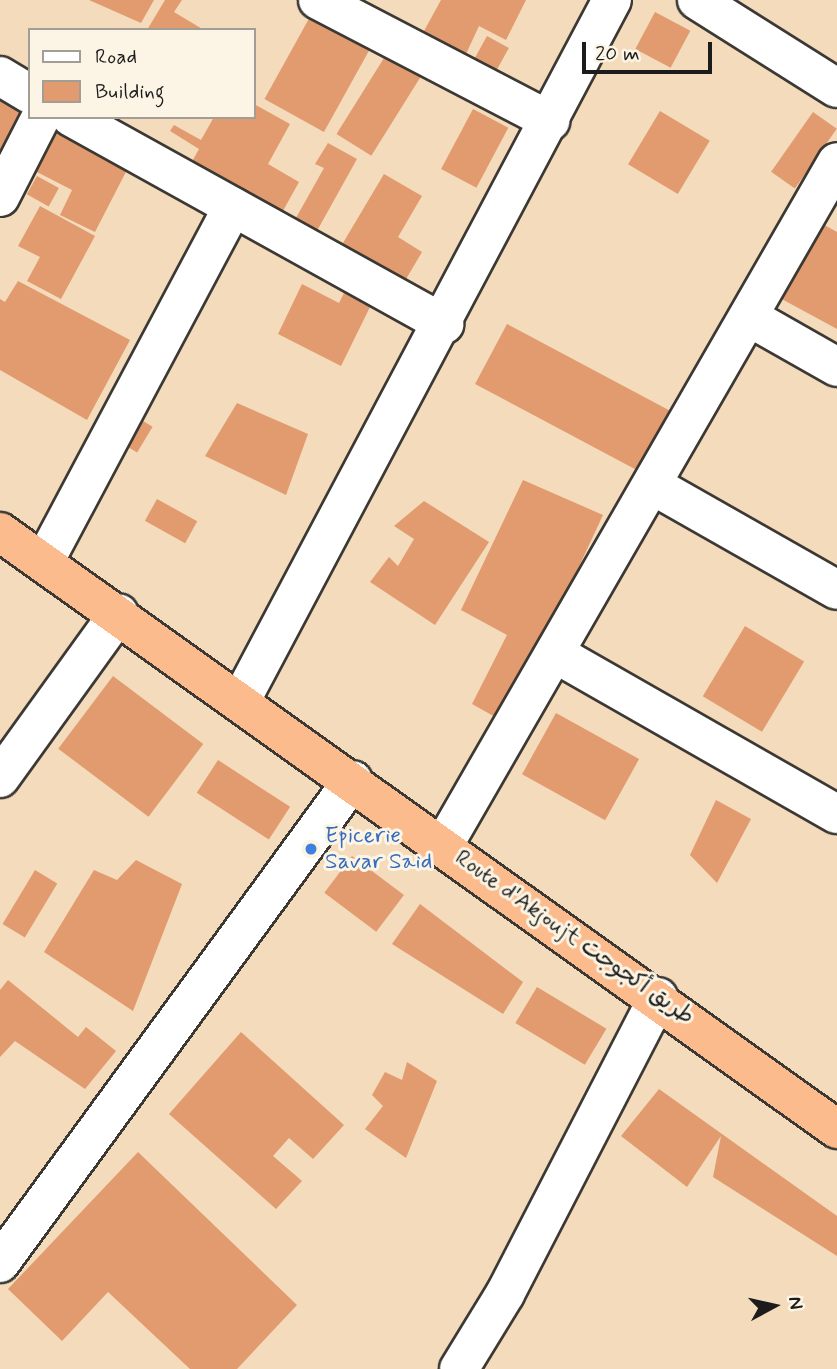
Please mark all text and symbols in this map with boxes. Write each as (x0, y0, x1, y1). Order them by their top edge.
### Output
legend (28, 28, 256, 119)
scale bar (585, 28, 714, 72)
text: 20 m (595, 40, 640, 68)
text: Road (95, 43, 137, 71)
text: Building (95, 78, 165, 106)
place label: Epicerie Savar Said (325, 822, 430, 876)
marker: Epicerie Savar Said (303, 841, 319, 857)
street label: Route d'Akjoujt طريق أكجوجت (450, 845, 698, 1031)
north arrow (739, 1271, 809, 1341)
text: N (782, 1295, 809, 1311)

